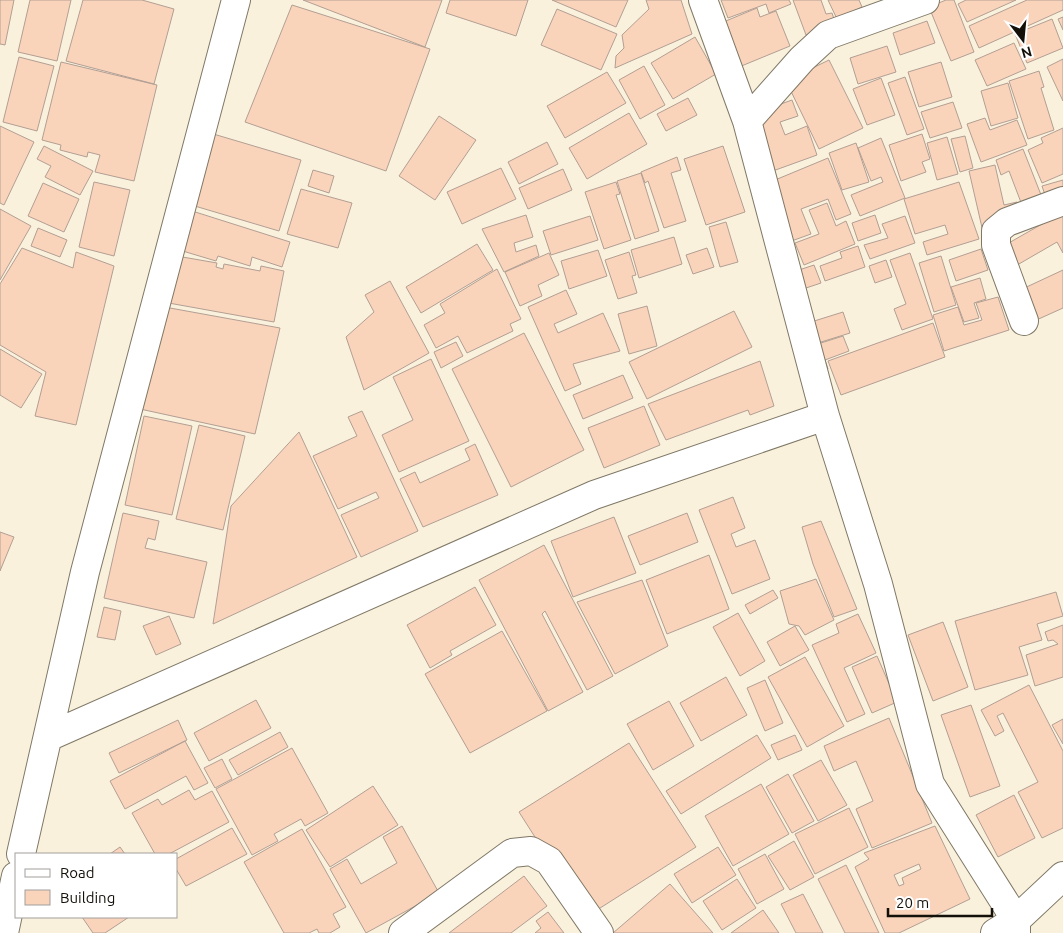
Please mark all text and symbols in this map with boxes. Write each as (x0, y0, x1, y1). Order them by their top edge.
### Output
north arrow (998, 15, 1048, 65)
text: N (1019, 43, 1034, 62)
legend (15, 853, 178, 918)
text: Road (60, 864, 95, 881)
scale bar (888, 886, 992, 918)
text: Building (60, 889, 115, 906)
text: 20 m (896, 894, 929, 911)

